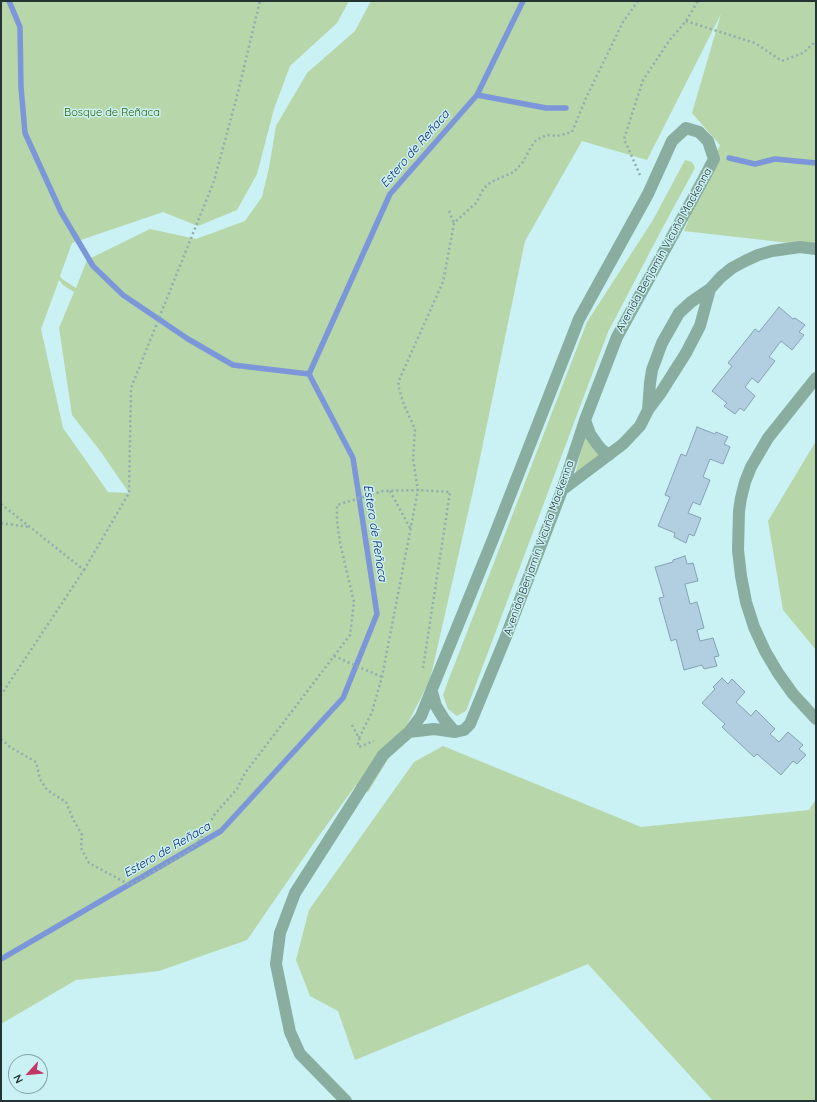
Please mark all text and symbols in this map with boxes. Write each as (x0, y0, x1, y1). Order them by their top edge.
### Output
park label: Bosque de Reñaca (64, 106, 160, 120)
water label: Estero de Reñaca (377, 107, 453, 191)
street label: Avenida Benjamín Vicuña Mackenna (613, 166, 715, 334)
street label: Avenida Benjamín Vicuña Mackenna (501, 459, 577, 637)
water label: Estero de Reñaca (360, 484, 390, 582)
water label: Estero de Reñaca (121, 819, 213, 881)
north arrow (8, 1054, 48, 1094)
text: N (10, 1072, 26, 1086)

